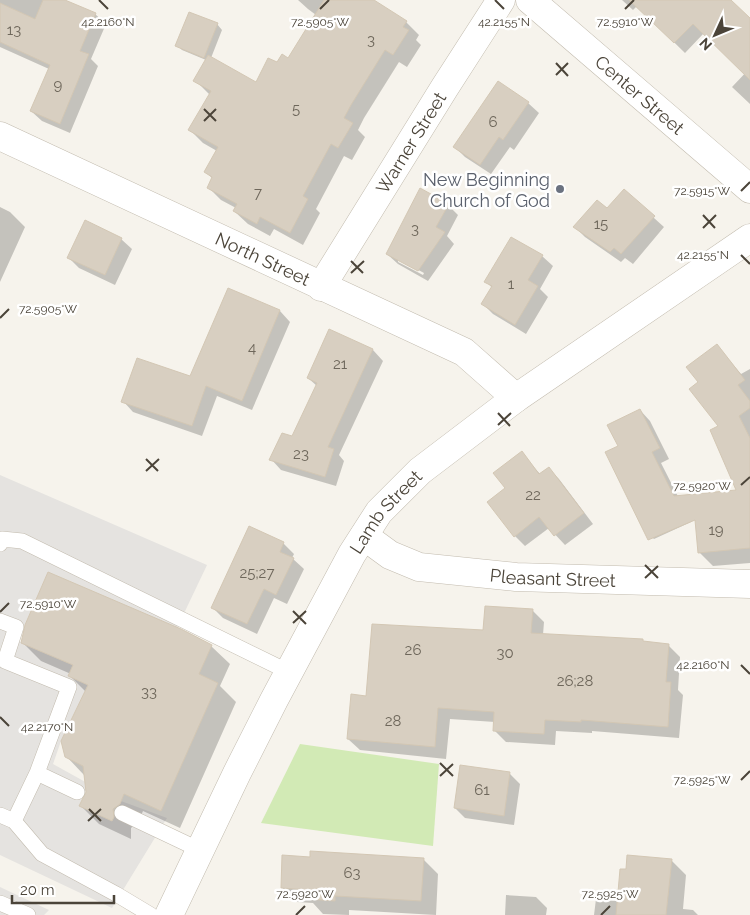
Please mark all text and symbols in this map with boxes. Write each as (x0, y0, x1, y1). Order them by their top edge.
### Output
north arrow (690, 10, 740, 60)
text: 42.2160°N (81, 15, 135, 29)
text: 72.5905°W (291, 15, 350, 29)
text: 42.2155°N (478, 15, 530, 29)
text: 72.5910°W (597, 15, 654, 29)
house number: 13 (7, 21, 21, 39)
house number: 3 (367, 31, 375, 49)
text: N (696, 35, 715, 53)
street label: Center Street (591, 51, 689, 138)
house number: 9 (54, 76, 63, 94)
street label: Warner Street (371, 88, 450, 197)
house number: 5 (292, 100, 300, 118)
house number: 6 (488, 113, 498, 131)
place label: New Beginning Church of God (423, 169, 550, 211)
marker: New Beginning Church of God (554, 183, 566, 195)
house number: 7 (254, 184, 262, 202)
text: 72.5915°W (674, 184, 730, 198)
house number: 15 (594, 215, 608, 233)
house number: 3 (411, 220, 419, 238)
street label: North Street (212, 227, 314, 289)
text: 42.2155°N (677, 248, 729, 262)
house number: 1 (508, 275, 515, 293)
text: 72.5905°W (19, 302, 78, 316)
house number: 4 (248, 339, 256, 357)
house number: 21 (333, 355, 348, 373)
house number: 23 (293, 445, 309, 463)
street label: Lamb Street (345, 465, 426, 557)
text: 72.5920°W (673, 479, 731, 493)
house number: 22 (525, 486, 541, 504)
house number: 19 (708, 521, 724, 539)
house number: 25;27 (240, 564, 274, 582)
street label: Pleasant Street (489, 564, 616, 590)
text: 72.5910°W (20, 597, 77, 611)
house number: 26 (405, 641, 421, 659)
house number: 30 (496, 644, 514, 662)
text: 42.2160°N (676, 658, 730, 672)
house number: 26;28 (557, 672, 593, 690)
house number: 33 (141, 683, 157, 701)
house number: 28 (385, 712, 401, 730)
text: 42.2170°N (21, 720, 73, 734)
text: 72.5925°W (673, 773, 731, 787)
house number: 61 (474, 781, 490, 799)
house number: 63 (343, 864, 361, 882)
scale bar (12, 872, 115, 904)
text: 20 m (20, 881, 55, 899)
text: 72.5920°W (276, 887, 334, 901)
text: 72.5925°W (581, 887, 639, 901)

